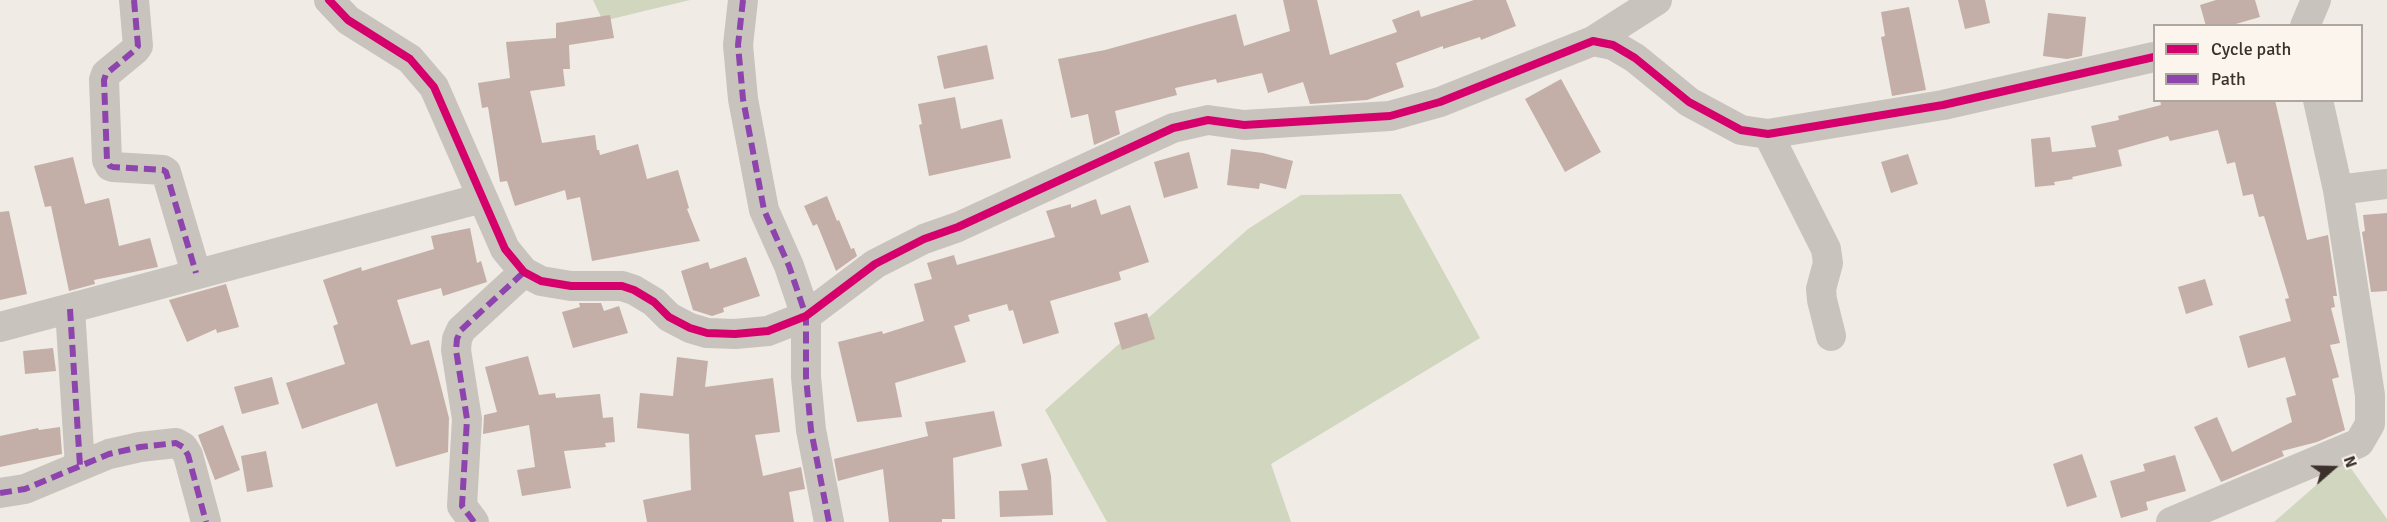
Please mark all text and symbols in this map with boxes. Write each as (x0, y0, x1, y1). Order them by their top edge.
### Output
legend (2153, 24, 2363, 102)
text: Cycle path (2211, 38, 2291, 60)
text: Path (2211, 68, 2246, 90)
north arrow (2303, 438, 2363, 498)
text: N (2339, 453, 2361, 470)

